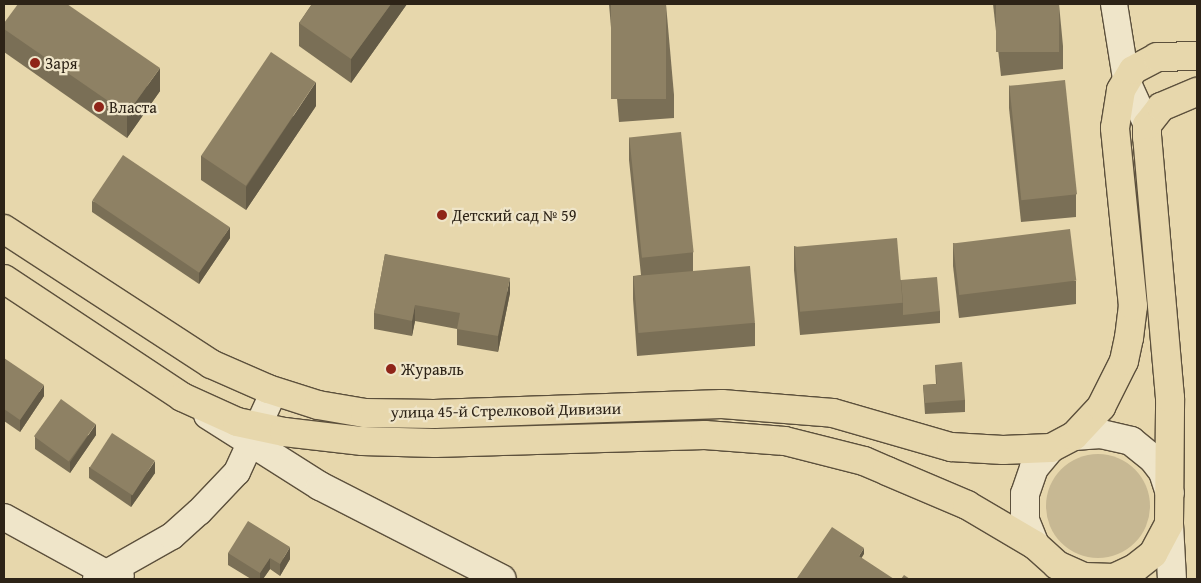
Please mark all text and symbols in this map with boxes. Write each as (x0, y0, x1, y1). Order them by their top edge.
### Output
place label: Заря (45, 53, 78, 73)
marker: Заря (29, 57, 41, 69)
place label: Власта (109, 97, 157, 117)
marker: Власта (93, 101, 105, 113)
place label: Детский сад № 59 (452, 205, 576, 225)
marker: Детский сад № 59 (436, 209, 448, 221)
place label: Журавль (401, 359, 464, 379)
marker: Журавль (385, 363, 397, 375)
street label: улица 45-й Стрелковой Дивизии (391, 398, 621, 422)

